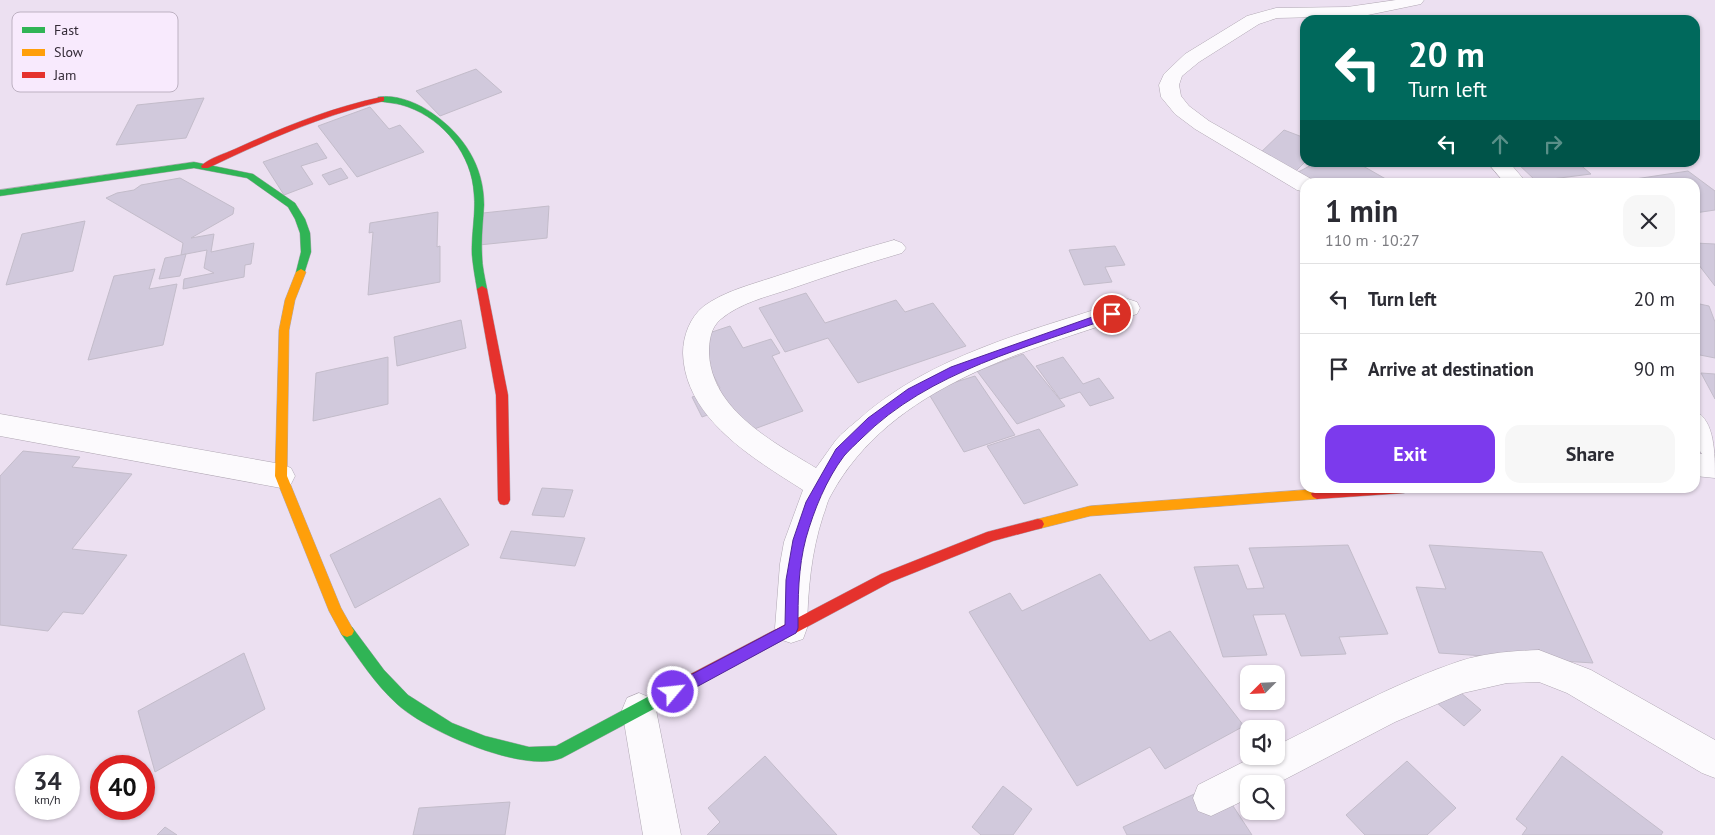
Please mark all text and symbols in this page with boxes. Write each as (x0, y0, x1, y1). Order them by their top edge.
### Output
legend (12, 12, 178, 92)
text: Fast (54, 21, 79, 39)
text: 20 m (1408, 31, 1485, 77)
icon: left (1325, 35, 1390, 100)
text: Slow (54, 43, 84, 61)
text: Jam (53, 66, 76, 84)
text: Turn left (1408, 75, 1487, 103)
icon: left (1433, 130, 1461, 158)
icon: ahead (1486, 130, 1514, 158)
icon: right (1539, 130, 1567, 158)
text: 1 min (1325, 191, 1398, 230)
button: close (1623, 195, 1675, 247)
text: 110 m · 10:27 (1325, 230, 1420, 250)
icon: left (1325, 285, 1353, 313)
text: Turn left (1368, 287, 1437, 311)
text: 20 m (1634, 287, 1675, 311)
pin (1091, 293, 1133, 335)
icon: arrive (1098, 300, 1126, 328)
icon: arrive (1325, 355, 1353, 383)
text: Arrive at destination (1368, 357, 1534, 381)
text: 90 m (1634, 357, 1675, 381)
button: Exit (1325, 425, 1495, 483)
button: Share (1505, 425, 1675, 483)
position arrow (646, 665, 698, 717)
north arrow (1240, 665, 1285, 710)
map controls (1240, 665, 1285, 820)
button: sound (1240, 720, 1285, 765)
speed limit sign: 40 (90, 755, 155, 820)
text: 34 (33, 765, 62, 797)
button: search (1240, 775, 1285, 820)
text: km/h (34, 792, 61, 807)

